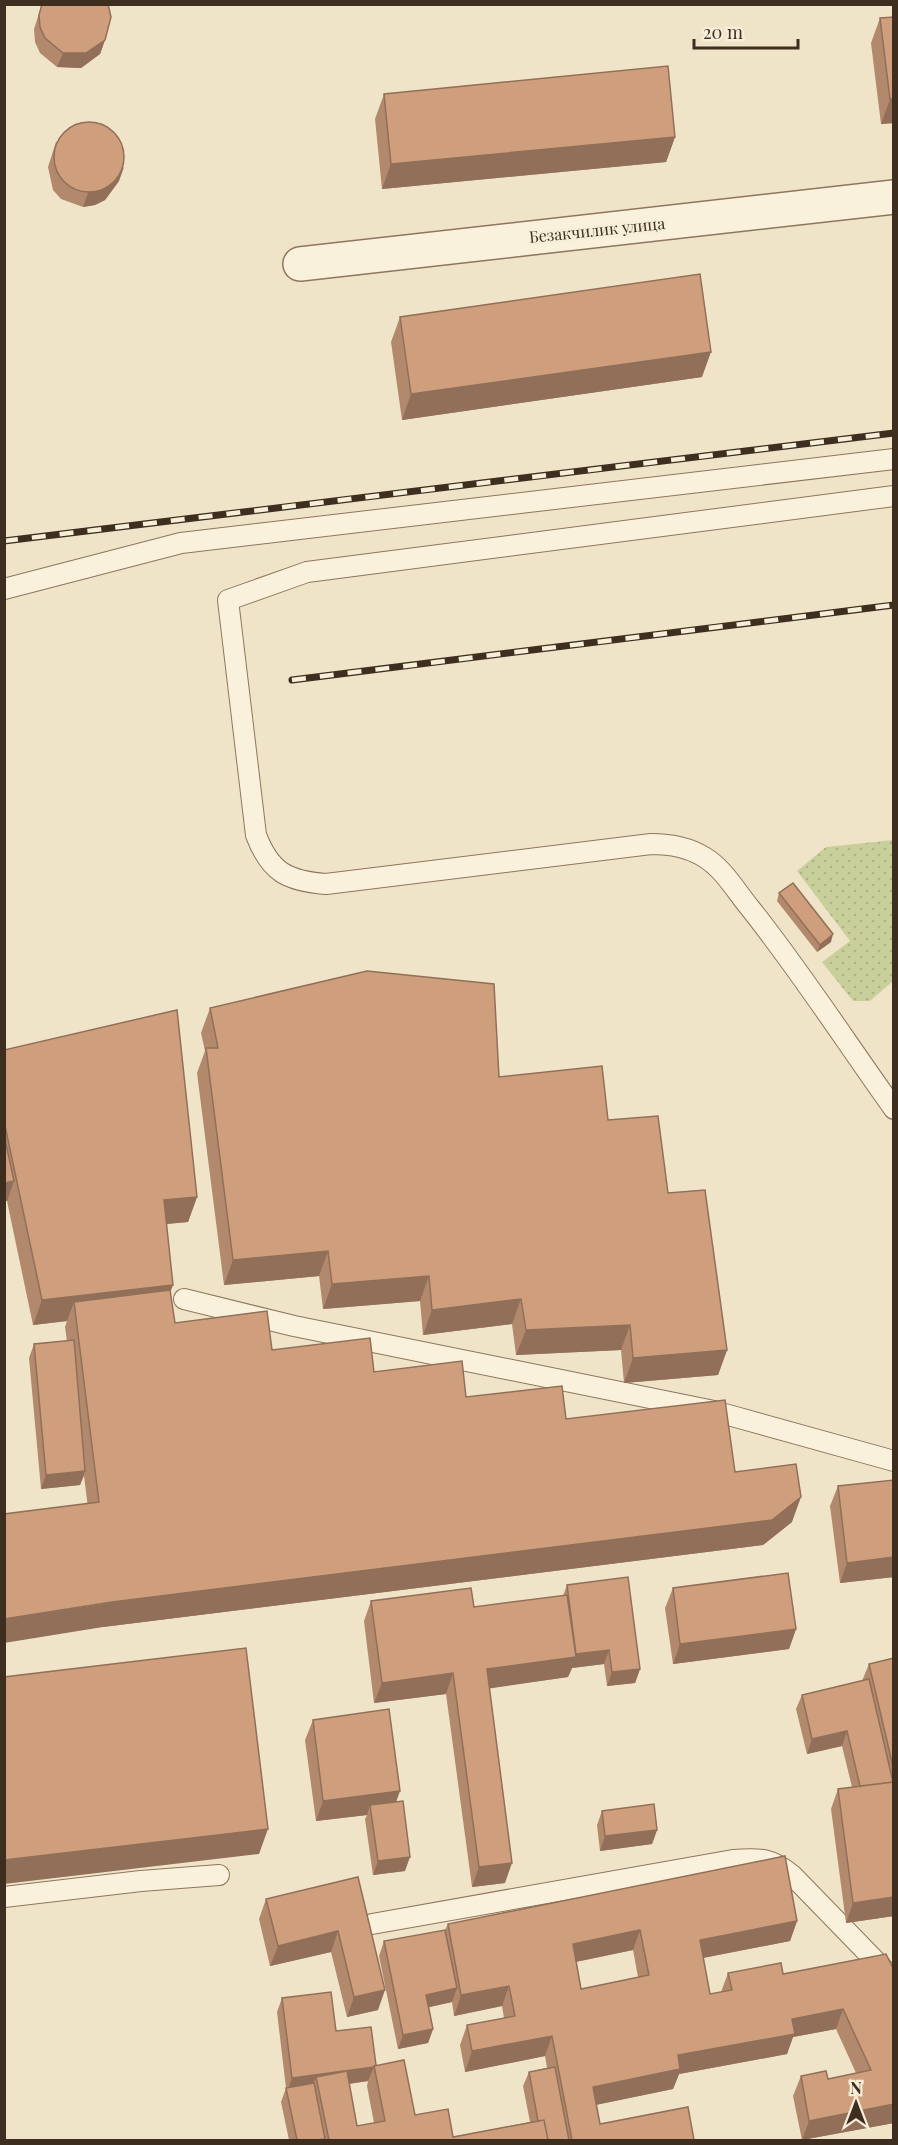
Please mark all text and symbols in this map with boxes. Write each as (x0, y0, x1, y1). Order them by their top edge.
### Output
scale bar (694, 12, 798, 50)
text: 20 m (703, 20, 743, 44)
street label: Безакчилик улица (528, 212, 666, 247)
north arrow (826, 2073, 886, 2133)
text: N (850, 2077, 862, 2098)

